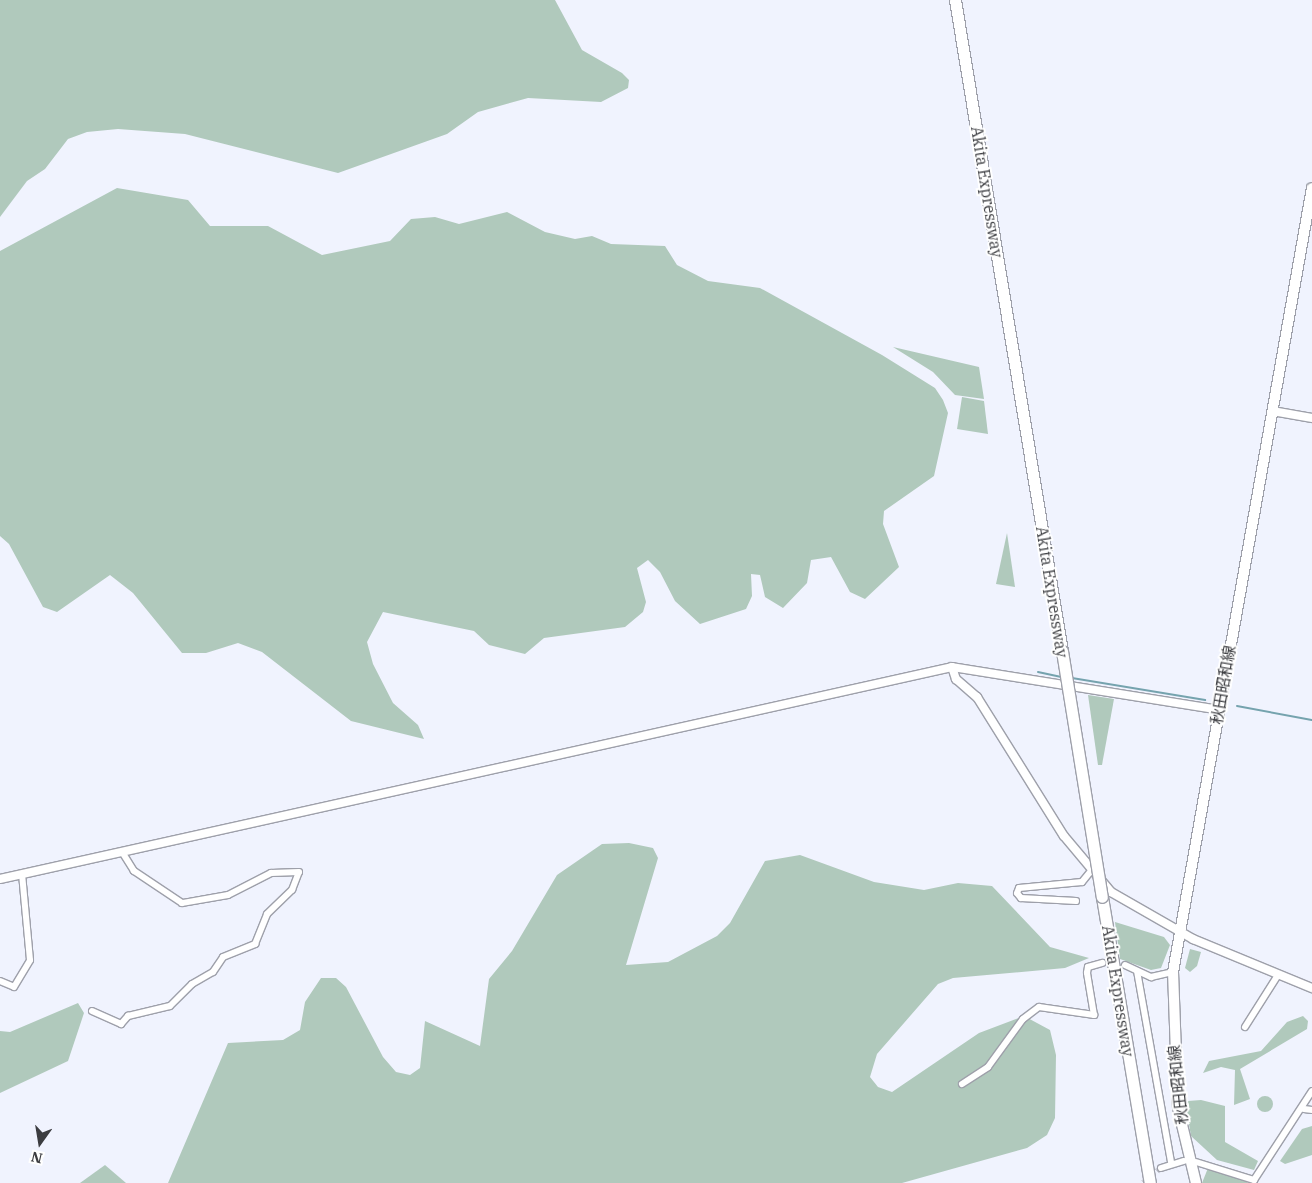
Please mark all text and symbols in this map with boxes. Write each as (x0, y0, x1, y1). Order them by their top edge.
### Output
street label: Akita Expressway (967, 125, 1007, 259)
street label: Akita Expressway (1032, 525, 1072, 659)
street label: 秋田昭和線 (1207, 644, 1239, 726)
street label: Akita Expressway (1098, 924, 1138, 1058)
street label: 秋田昭和線 (1164, 1044, 1192, 1126)
north arrow (15, 1118, 65, 1168)
text: N (29, 1148, 44, 1168)

